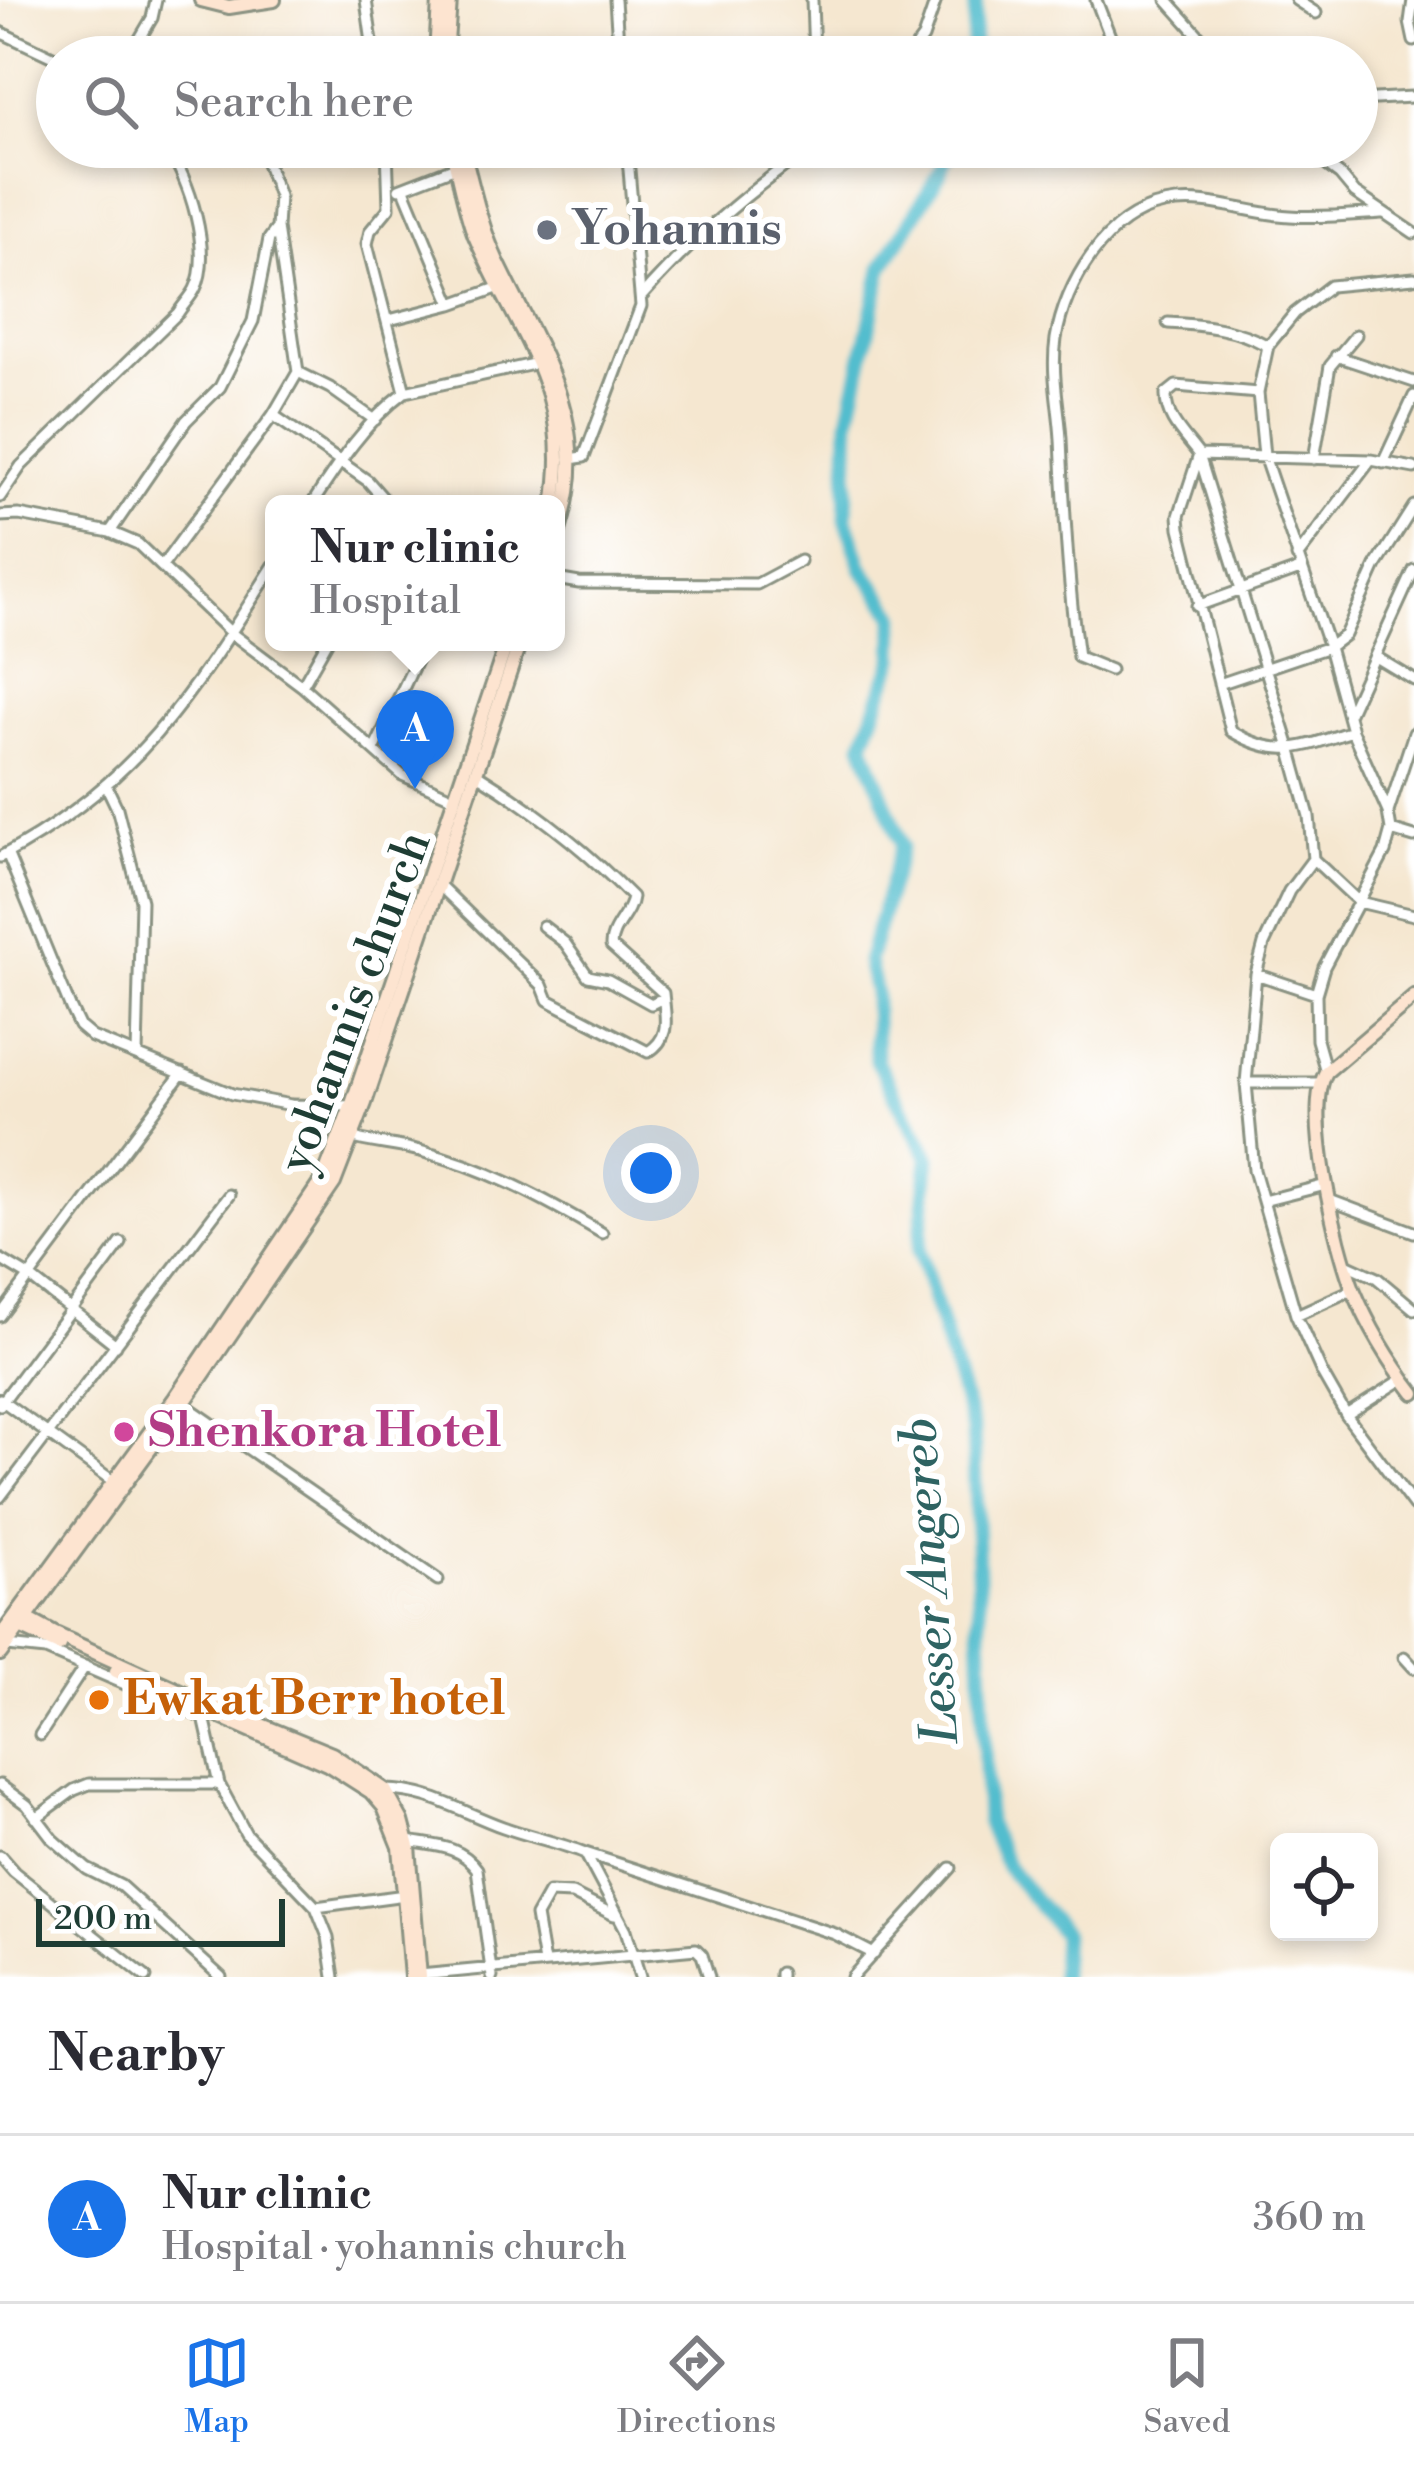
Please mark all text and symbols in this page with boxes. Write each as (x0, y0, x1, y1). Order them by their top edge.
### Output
search box (36, 36, 1378, 168)
icon: search (78, 69, 144, 135)
text: Search here (174, 74, 414, 131)
place label: Yohannis (571, 200, 782, 260)
marker: Yohannis (534, 217, 560, 243)
popup (265, 495, 565, 651)
text: Nur clinic (310, 520, 520, 577)
text: Hospital (310, 577, 461, 626)
pin: A (376, 690, 454, 789)
street label: yohannis church (266, 823, 446, 1182)
your location (621, 1143, 681, 1203)
place label: Shenkora Hotel (148, 1402, 501, 1462)
water label: Lesser Angereb (888, 1416, 974, 1748)
marker: Shenkora Hotel (111, 1419, 137, 1445)
place label: Ewkat Berr hotel (123, 1670, 506, 1730)
marker: Ewkat Berr hotel (86, 1687, 112, 1713)
map controls (1270, 1833, 1378, 1941)
button: locate (1270, 1833, 1378, 1941)
scale bar (36, 1893, 285, 1946)
text: 200 m (54, 1899, 152, 1940)
text: Nearby (48, 2023, 224, 2087)
text: Nur clinic (162, 2166, 372, 2223)
text: A (73, 2194, 101, 2243)
text: 360 m (1253, 2194, 1366, 2243)
text: Hospital · yohannis church (162, 2223, 627, 2272)
tab: Map (184, 2330, 250, 2443)
tab: Directions (617, 2330, 776, 2443)
tab: Saved (1144, 2330, 1230, 2443)

